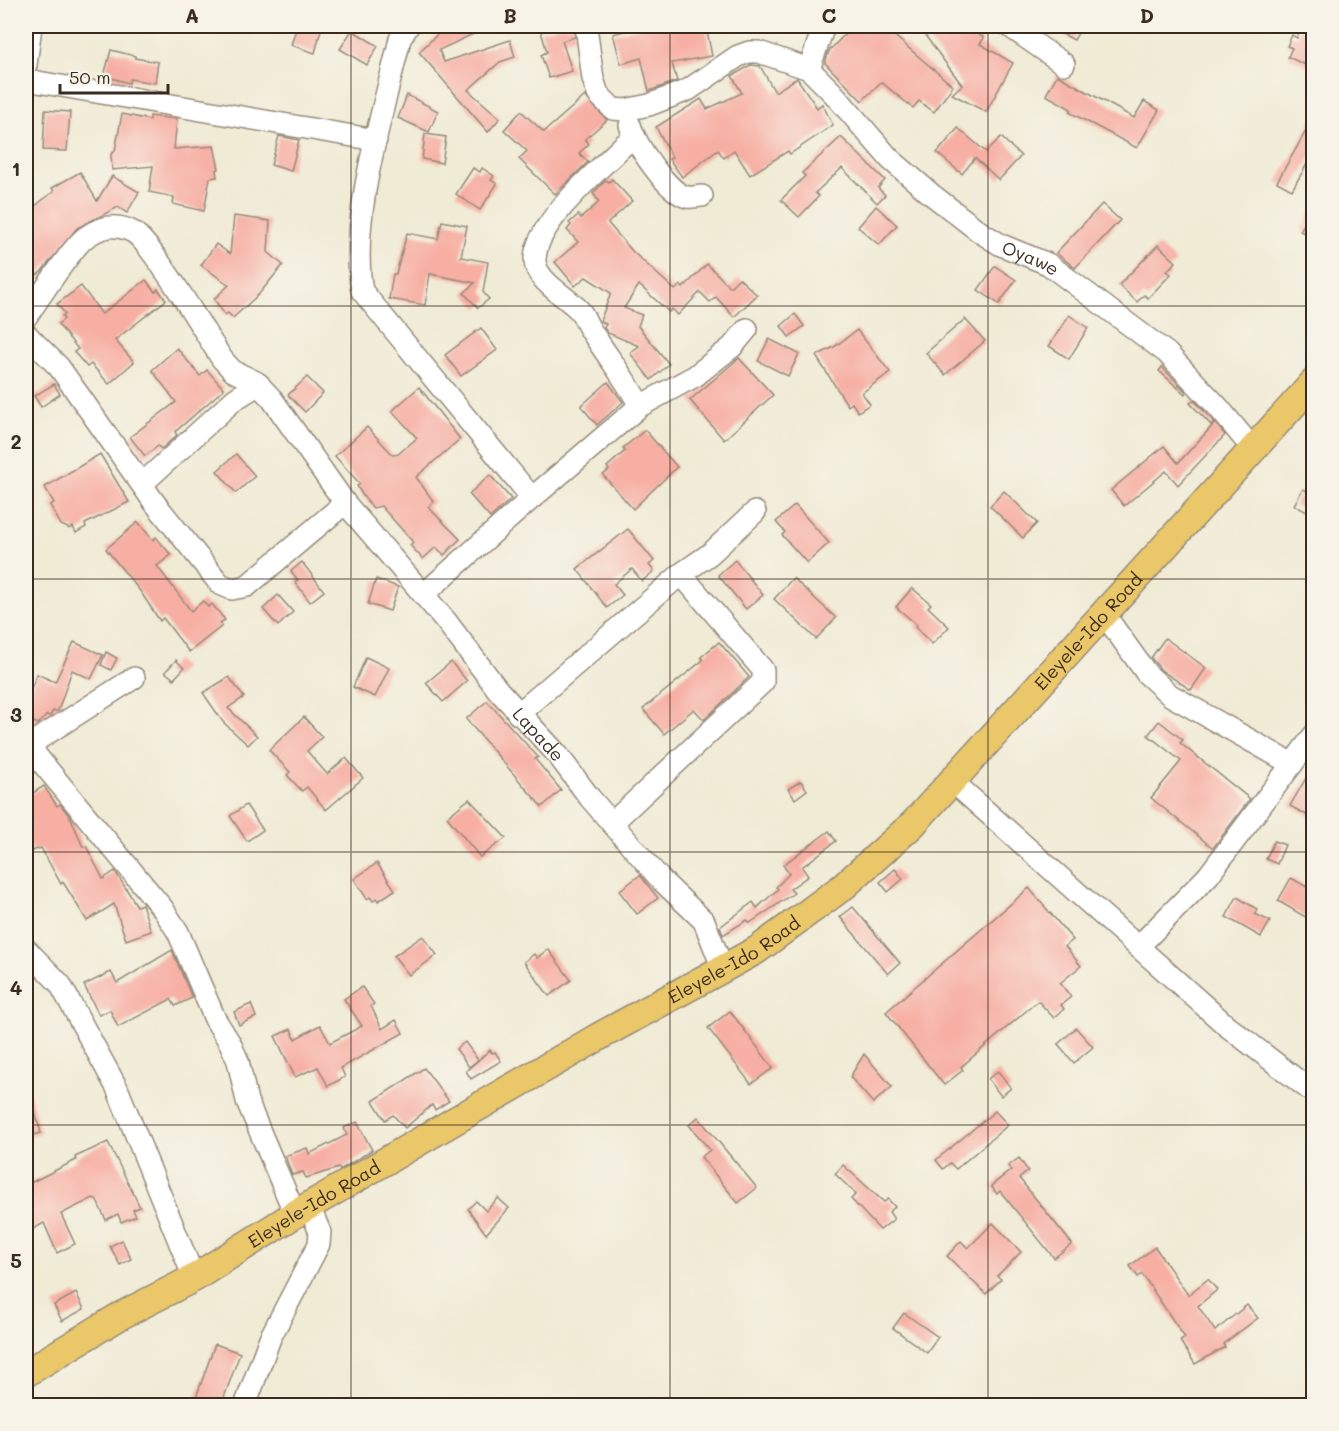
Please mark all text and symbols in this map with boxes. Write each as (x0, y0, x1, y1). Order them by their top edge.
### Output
text: A (185, 2, 199, 28)
text: B (503, 2, 517, 28)
text: C (822, 2, 837, 28)
text: D (1140, 2, 1154, 28)
scale bar (60, 57, 168, 95)
text: 50 m (69, 65, 111, 89)
text: 1 (12, 155, 20, 181)
street label: Oyawe (999, 235, 1065, 281)
text: 2 (10, 428, 22, 454)
street label: Eleyele-Ido Road (1029, 567, 1147, 695)
text: 3 (10, 701, 22, 727)
street label: Lapade (508, 702, 570, 766)
street label: Eleyele-Ido Road (663, 910, 805, 1009)
text: 4 (10, 974, 23, 1000)
street label: Eleyele-Ido Road (243, 1155, 384, 1253)
text: 5 (10, 1247, 22, 1273)

